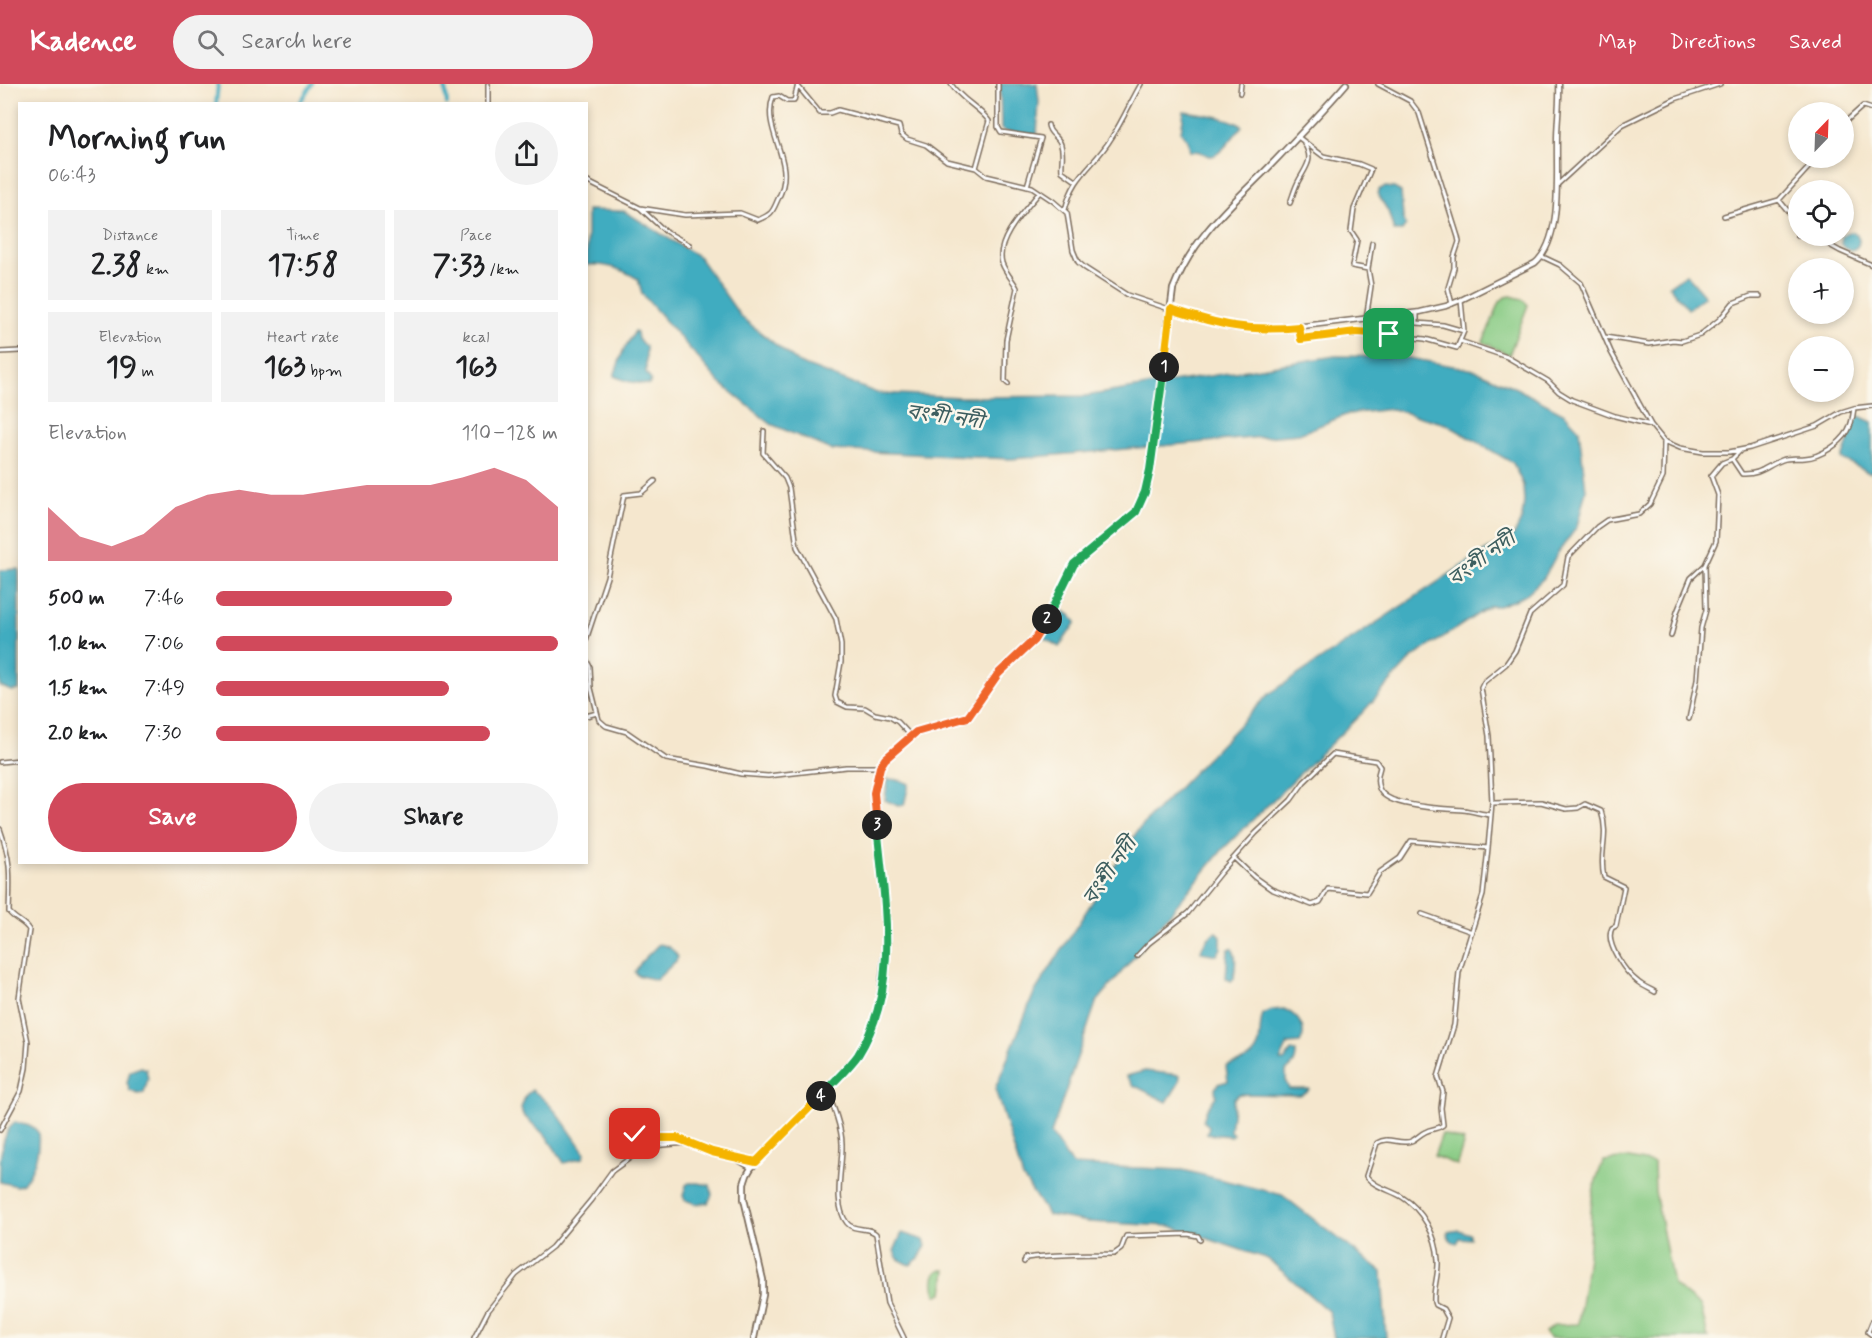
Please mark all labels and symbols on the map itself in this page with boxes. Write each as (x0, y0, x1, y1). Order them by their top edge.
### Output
north arrow (1788, 102, 1854, 168)
pin (1363, 308, 1414, 359)
pin: 1 (1149, 352, 1179, 382)
water label: বংশী নদী (905, 398, 989, 437)
water label: বংশী নদী (1443, 522, 1525, 593)
pin: 2 (1032, 604, 1062, 634)
pin: 3 (862, 810, 892, 840)
water label: বংশী নদী (1076, 828, 1146, 911)
pin: 4 (806, 1081, 836, 1111)
pin (609, 1108, 660, 1159)

